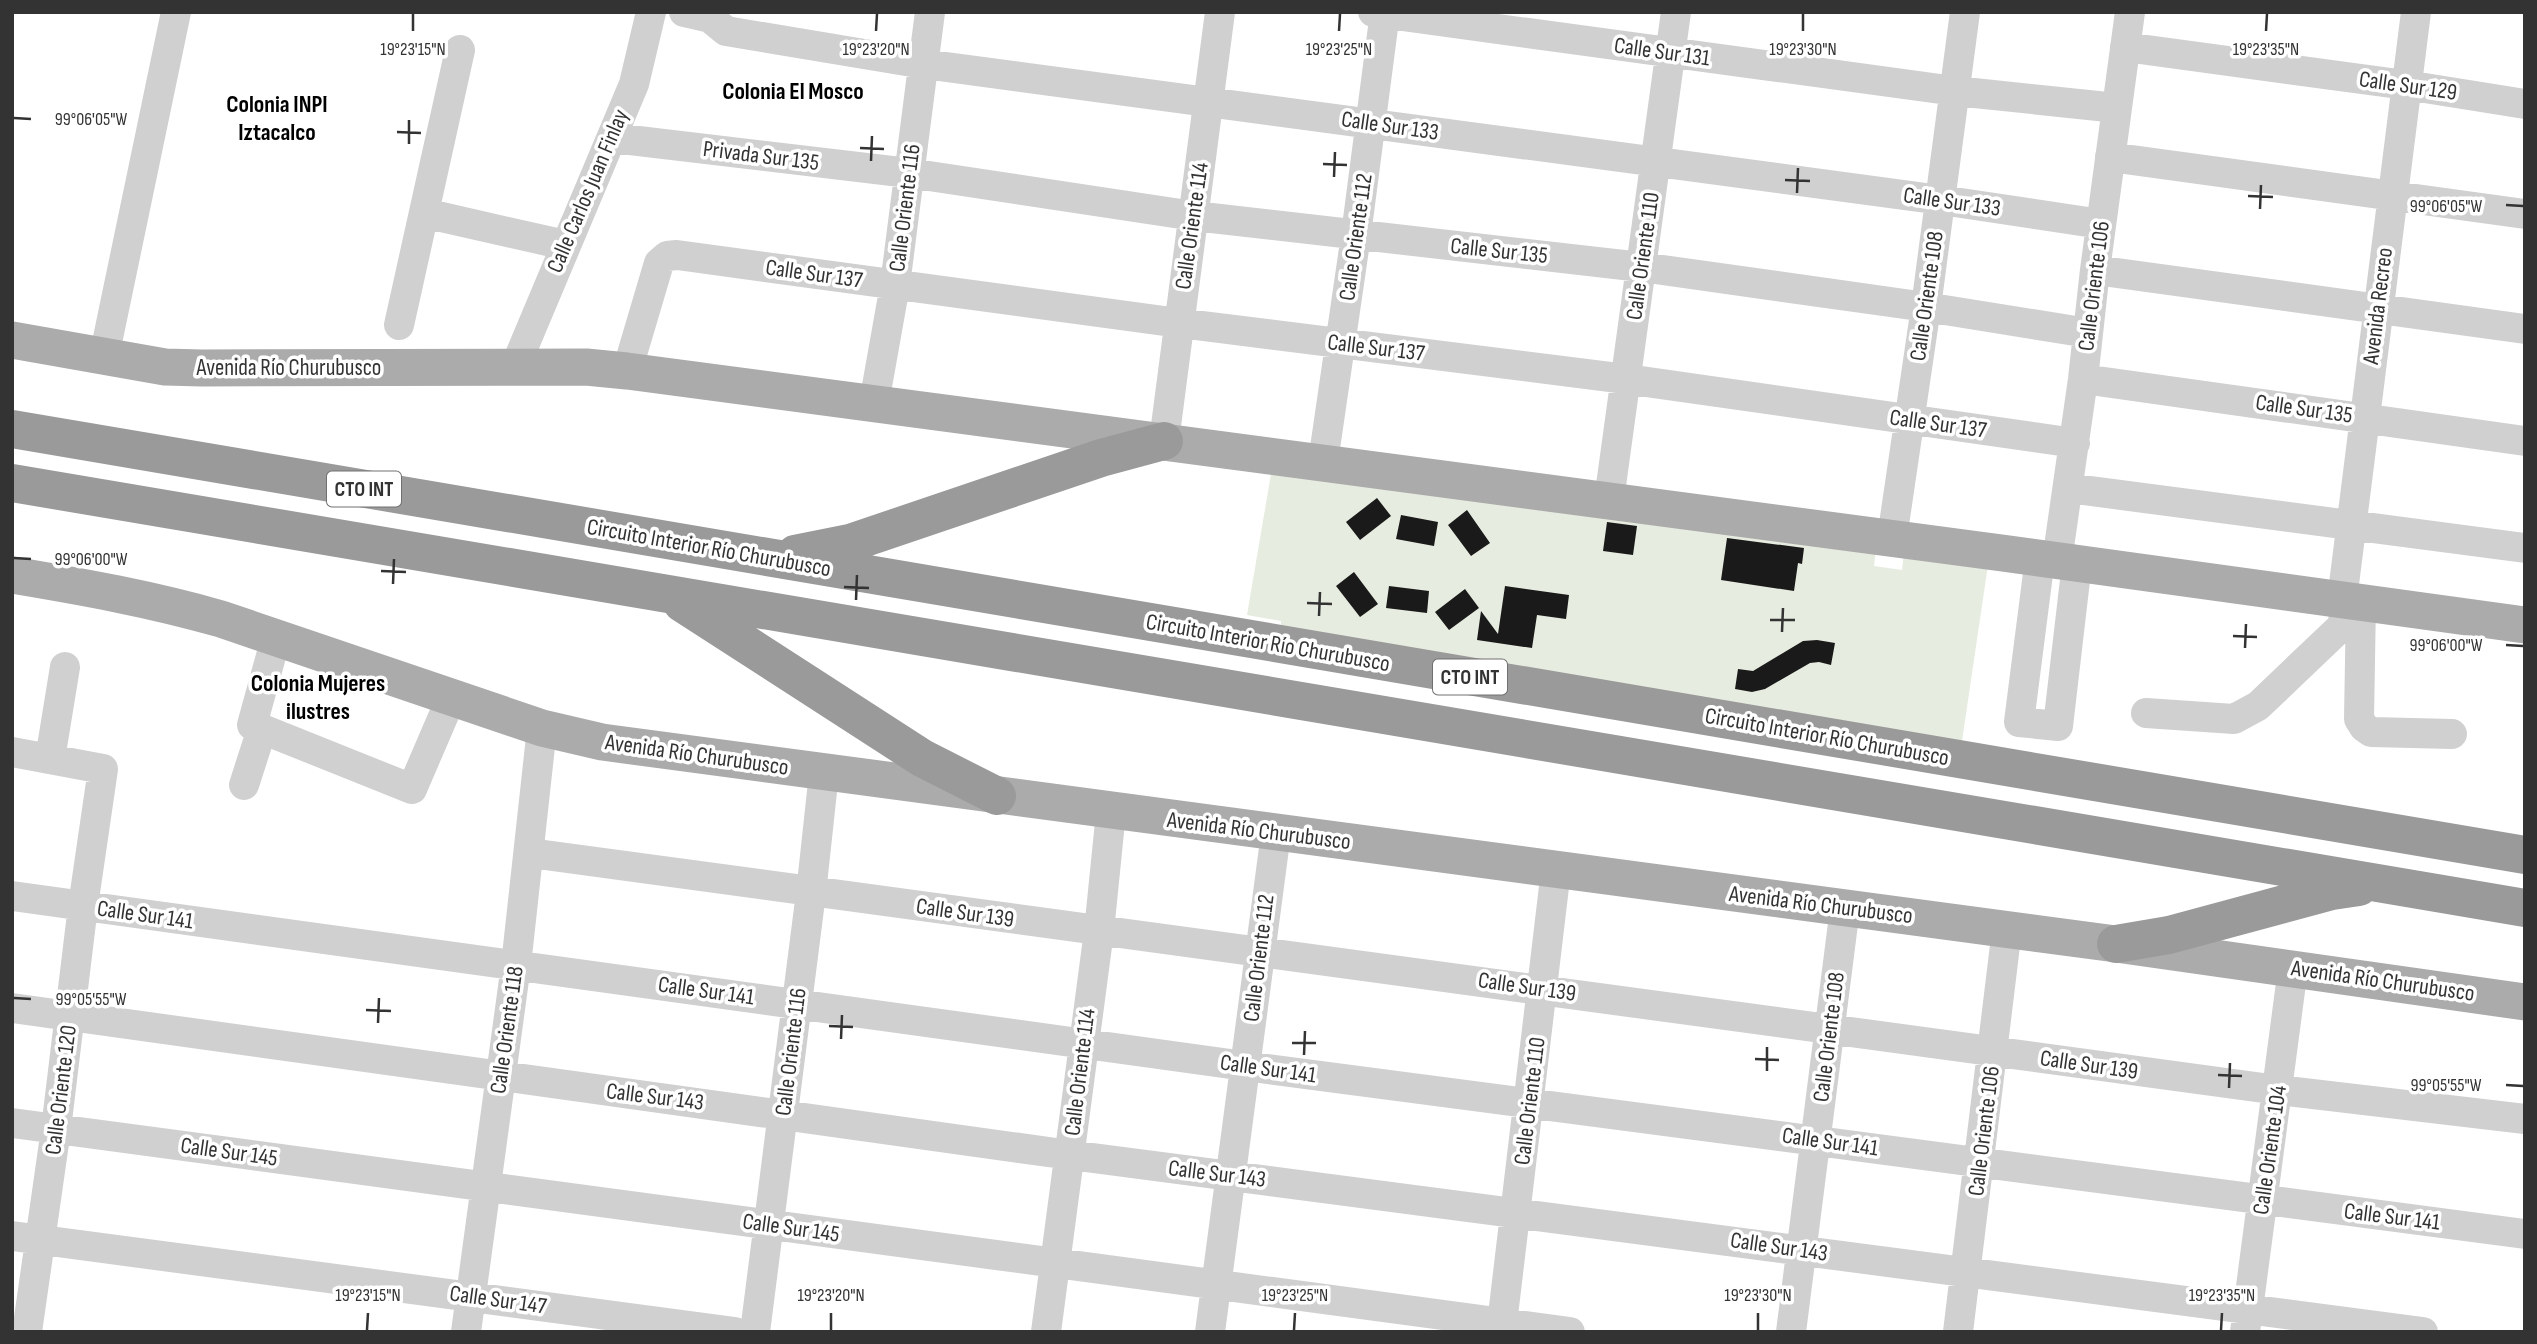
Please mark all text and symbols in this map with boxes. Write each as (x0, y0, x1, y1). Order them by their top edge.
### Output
street label: Calle Sur 131 (1612, 31, 1712, 73)
text: 19°23'15"N (380, 39, 446, 60)
text: 19°23'20"N (842, 39, 910, 60)
text: 19°23'25"N (1306, 39, 1372, 60)
text: 19°23'30"N (1769, 39, 1837, 60)
text: 19°23'35"N (2233, 39, 2299, 60)
street label: Calle Sur 129 (2357, 65, 2459, 107)
district label: Colonia El Mosco (722, 77, 864, 106)
district label: Colonia INPI Iztacalco (226, 90, 328, 147)
street label: Calle Carlos Juan Finlay (541, 105, 635, 277)
street label: Calle Sur 133 (1339, 105, 1441, 147)
text: 99°06'05"W (55, 109, 127, 130)
street label: Privada Sur 135 (701, 135, 821, 177)
street label: Calle Oriente 116 (883, 143, 927, 273)
street label: Calle Oriente 114 (1169, 160, 1215, 291)
street label: Calle Oriente 112 (1333, 172, 1379, 302)
street label: Calle Sur 133 (1901, 181, 2003, 223)
street label: Calle Oriente 110 (1620, 190, 1666, 322)
text: 99°06'05"W (2410, 196, 2482, 217)
street label: Calle Oriente 106 (2072, 219, 2116, 353)
street label: Calle Oriente 108 (1904, 229, 1950, 363)
street label: Calle Sur 135 (1449, 232, 1549, 270)
street label: Avenida Recreo (2357, 246, 2399, 367)
street label: Calle Sur 137 (764, 253, 864, 295)
street label: Calle Sur 137 (1326, 328, 1426, 368)
street label: Avenida Río Churubusco (196, 354, 381, 382)
street label: Calle Sur 135 (2254, 388, 2354, 430)
street label: Calle Sur 137 (1888, 403, 1988, 445)
road number: CTO INT (327, 472, 401, 506)
street label: Circuito Interior Río Churubusco (585, 513, 833, 583)
text: 99°06'00"W (54, 549, 128, 570)
street label: Circuito Interior Río Churubusco (1144, 608, 1392, 678)
text: 99°06'00"W (2409, 635, 2483, 656)
road number: CTO INT (1433, 660, 1507, 694)
district label: Colonia Mujeres ilustres (251, 669, 385, 726)
street label: Circuito Interior Río Churubusco (1703, 702, 1951, 772)
street label: Avenida Río Churubusco (603, 728, 790, 782)
street label: Avenida Río Churubusco (1165, 806, 1352, 856)
street label: Avenida Río Churubusco (1727, 880, 1914, 930)
street label: Calle Sur 139 (914, 892, 1016, 934)
street label: Calle Oriente 112 (1237, 893, 1281, 1023)
street label: Calle Sur 141 (95, 894, 195, 936)
street label: Avenida Río Churubusco (2289, 954, 2476, 1008)
street label: Calle Oriente 118 (484, 964, 530, 1096)
street label: Calle Sur 139 (1476, 966, 1578, 1008)
street label: Calle Sur 141 (656, 970, 756, 1012)
street label: Calle Oriente 108 (1807, 970, 1851, 1104)
street label: Calle Oriente 116 (769, 987, 813, 1117)
text: 99°05'55"W (56, 989, 127, 1010)
street label: Calle Oriente 114 (1058, 1006, 1102, 1137)
street label: Calle Oriente 120 (39, 1024, 83, 1156)
street label: Calle Oriente 110 (1508, 1035, 1552, 1167)
street label: Calle Sur 139 (2038, 1044, 2140, 1086)
street label: Calle Sur 141 (1218, 1048, 1318, 1090)
street label: Calle Oriente 106 (1962, 1064, 2006, 1198)
text: 99°05'55"W (2411, 1075, 2482, 1096)
street label: Calle Sur 143 (605, 1077, 705, 1117)
street label: Calle Oriente 104 (2247, 1083, 2293, 1216)
street label: Calle Sur 141 (1780, 1121, 1880, 1163)
street label: Calle Sur 145 (179, 1131, 279, 1173)
street label: Calle Sur 143 (1167, 1154, 1267, 1194)
street label: Calle Sur 141 (2342, 1197, 2442, 1237)
street label: Calle Sur 145 (741, 1207, 841, 1249)
street label: Calle Sur 143 (1728, 1226, 1830, 1268)
street label: Calle Sur 147 (448, 1279, 548, 1321)
text: 19°23'15"N (335, 1285, 401, 1306)
text: 19°23'20"N (797, 1285, 865, 1306)
text: 19°23'25"N (1262, 1285, 1328, 1306)
text: 19°23'30"N (1724, 1285, 1792, 1306)
text: 19°23'35"N (2189, 1285, 2255, 1306)

